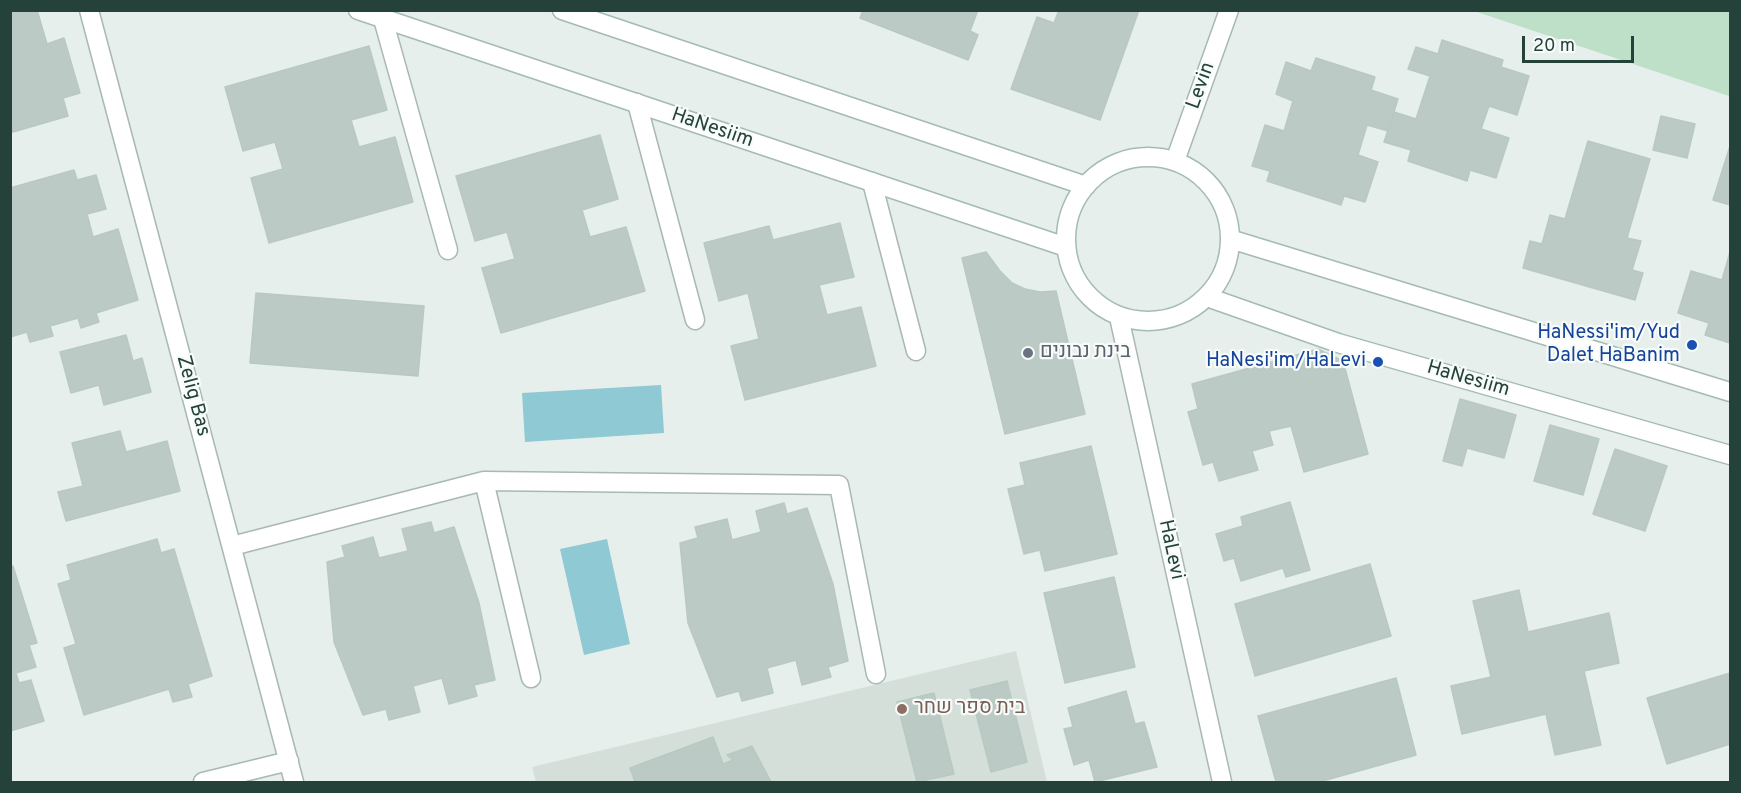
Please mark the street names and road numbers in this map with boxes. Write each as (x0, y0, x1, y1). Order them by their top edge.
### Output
street label: Levin (1182, 59, 1222, 113)
street label: HaNesiim (668, 104, 756, 154)
street label: Zelig Bas (170, 353, 214, 439)
street label: HaNesiim (1424, 357, 1512, 403)
street label: HaLevi (1152, 518, 1188, 582)

